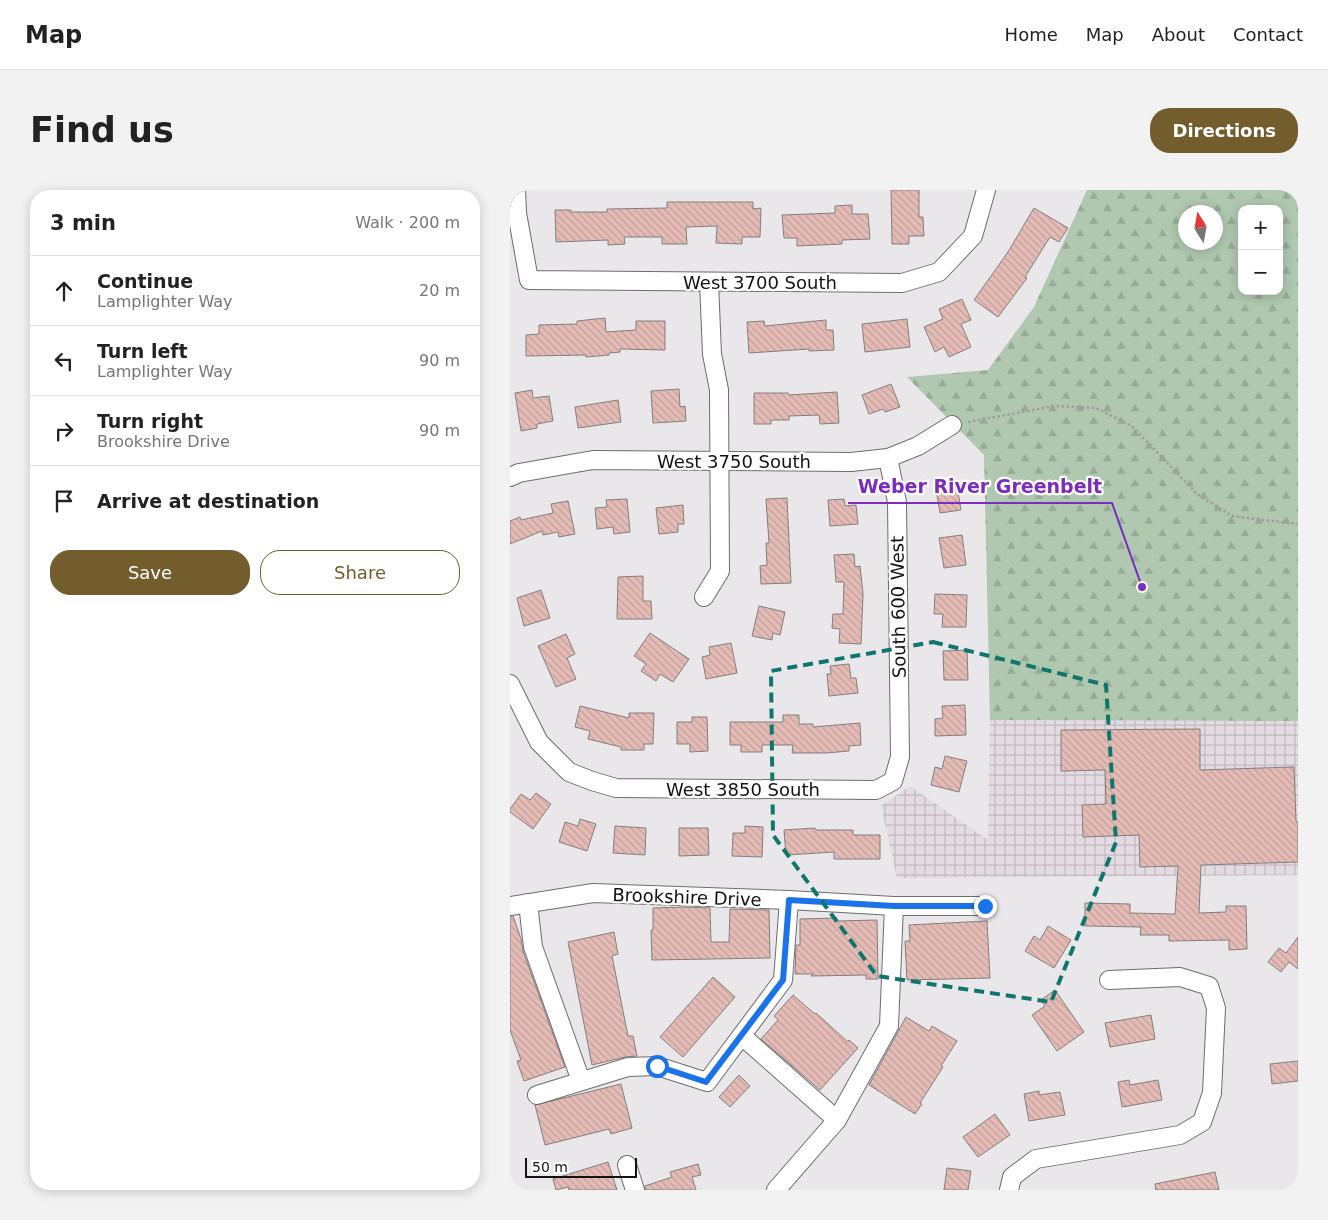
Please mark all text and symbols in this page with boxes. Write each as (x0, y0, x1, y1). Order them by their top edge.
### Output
text: Map (25, 21, 82, 49)
text: Home (1005, 24, 1058, 45)
text: Map (1086, 24, 1124, 45)
text: About (1152, 24, 1205, 45)
text: Contact (1233, 24, 1303, 45)
button: Directions (1150, 108, 1298, 153)
text: Find us (30, 110, 174, 150)
north arrow (1178, 205, 1223, 250)
map controls (1238, 205, 1283, 295)
button: + (1238, 205, 1283, 250)
text: 3 min (50, 211, 116, 235)
text: Walk · 200 m (355, 213, 460, 232)
button: − (1238, 250, 1283, 295)
text: Continue (97, 270, 193, 292)
street label: West 3700 South (683, 272, 837, 293)
icon: ahead (50, 277, 78, 305)
text: 20 m (419, 281, 460, 300)
text: Lamplighter Way (97, 292, 233, 311)
text: Turn left (97, 340, 188, 362)
icon: left (50, 347, 78, 375)
text: 90 m (419, 351, 460, 370)
text: Lamplighter Way (97, 362, 233, 381)
text: Turn right (97, 410, 203, 432)
icon: right (50, 417, 78, 445)
text: 90 m (419, 421, 460, 440)
text: Brookshire Drive (97, 432, 230, 451)
street label: West 3750 South (657, 451, 811, 472)
callout: Weber River Greenbelt (848, 469, 1112, 503)
text: Weber River Greenbelt (858, 475, 1102, 497)
icon: arrive (50, 487, 78, 515)
text: Arrive at destination (97, 490, 319, 512)
street label: South 600 West (886, 536, 910, 678)
button: Save (50, 550, 250, 595)
button: Share (260, 550, 460, 595)
street label: West 3850 South (666, 779, 820, 800)
street label: Brookshire Drive (612, 884, 762, 910)
route end (974, 895, 997, 918)
route start (646, 1055, 669, 1078)
scale bar (525, 1155, 638, 1178)
text: 50 m (532, 1159, 568, 1175)

